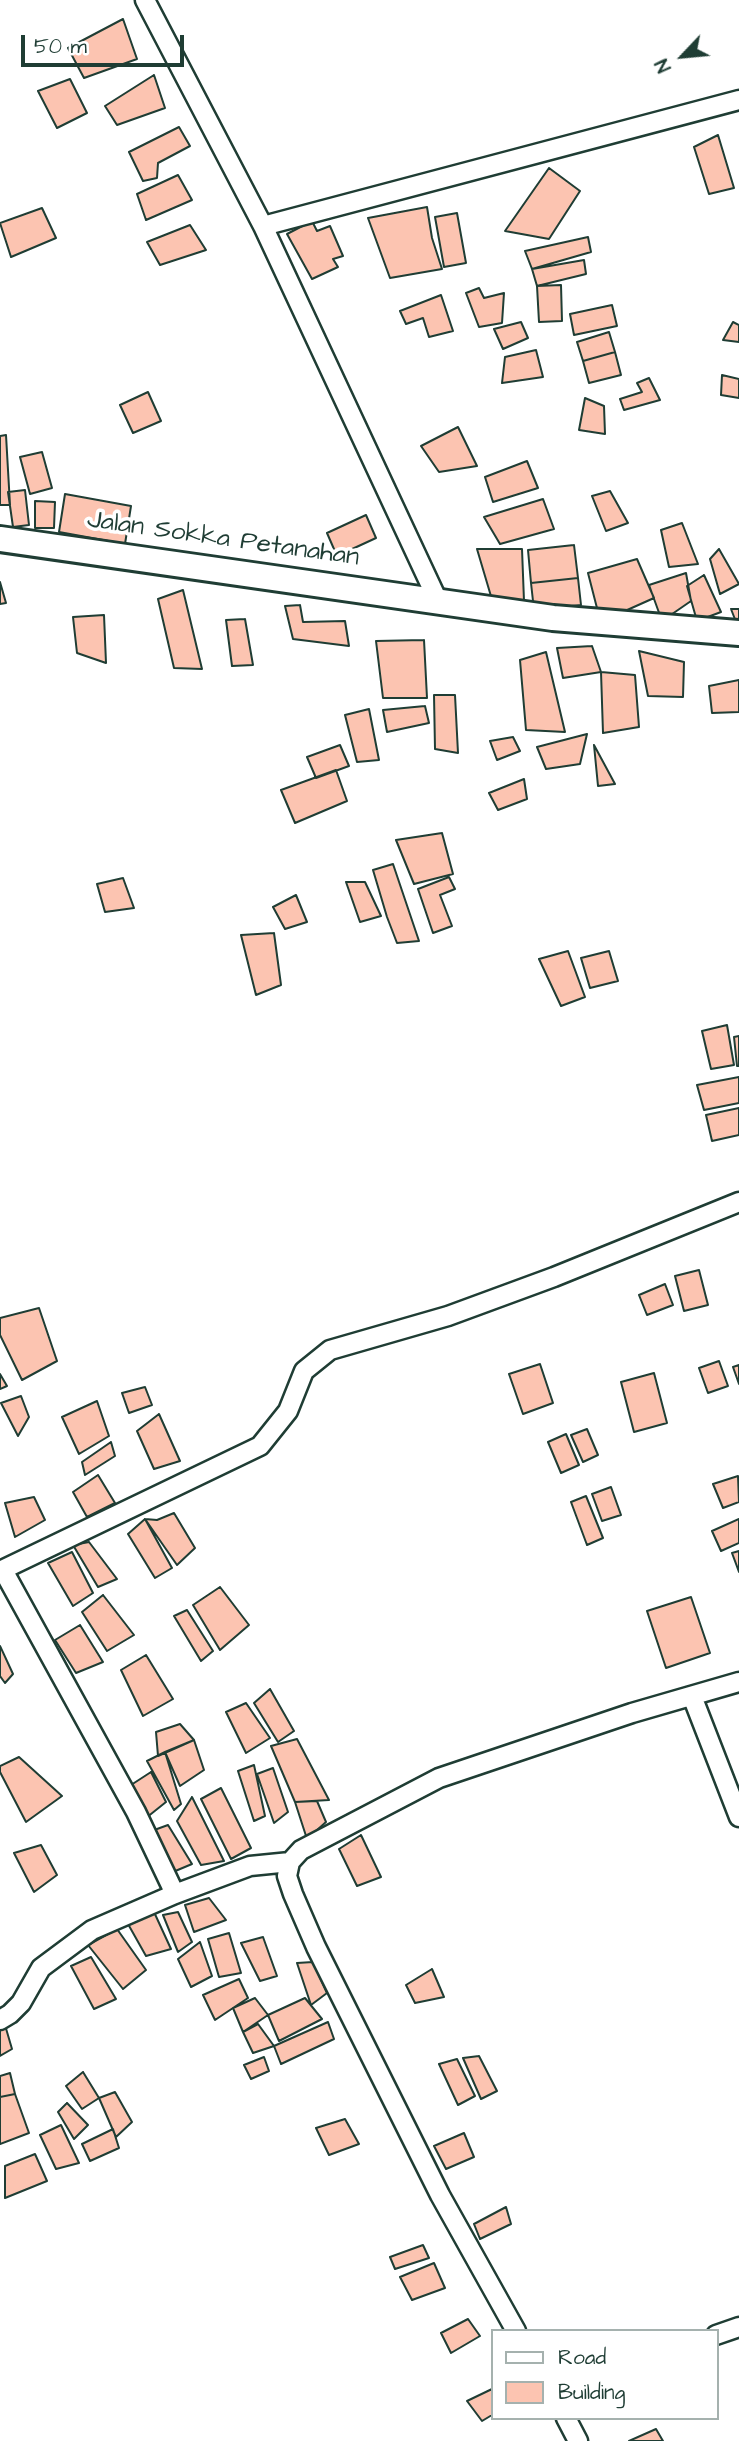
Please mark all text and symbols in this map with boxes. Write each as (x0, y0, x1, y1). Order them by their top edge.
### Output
scale bar (24, 21, 187, 65)
north arrow (648, 21, 718, 91)
text: 50 m (34, 32, 87, 61)
text: N (649, 54, 678, 77)
street label: Jalan Sokka Petanahan (85, 505, 361, 575)
legend (490, 2329, 718, 2420)
text: Road (558, 2343, 606, 2372)
text: Building (558, 2378, 625, 2407)

